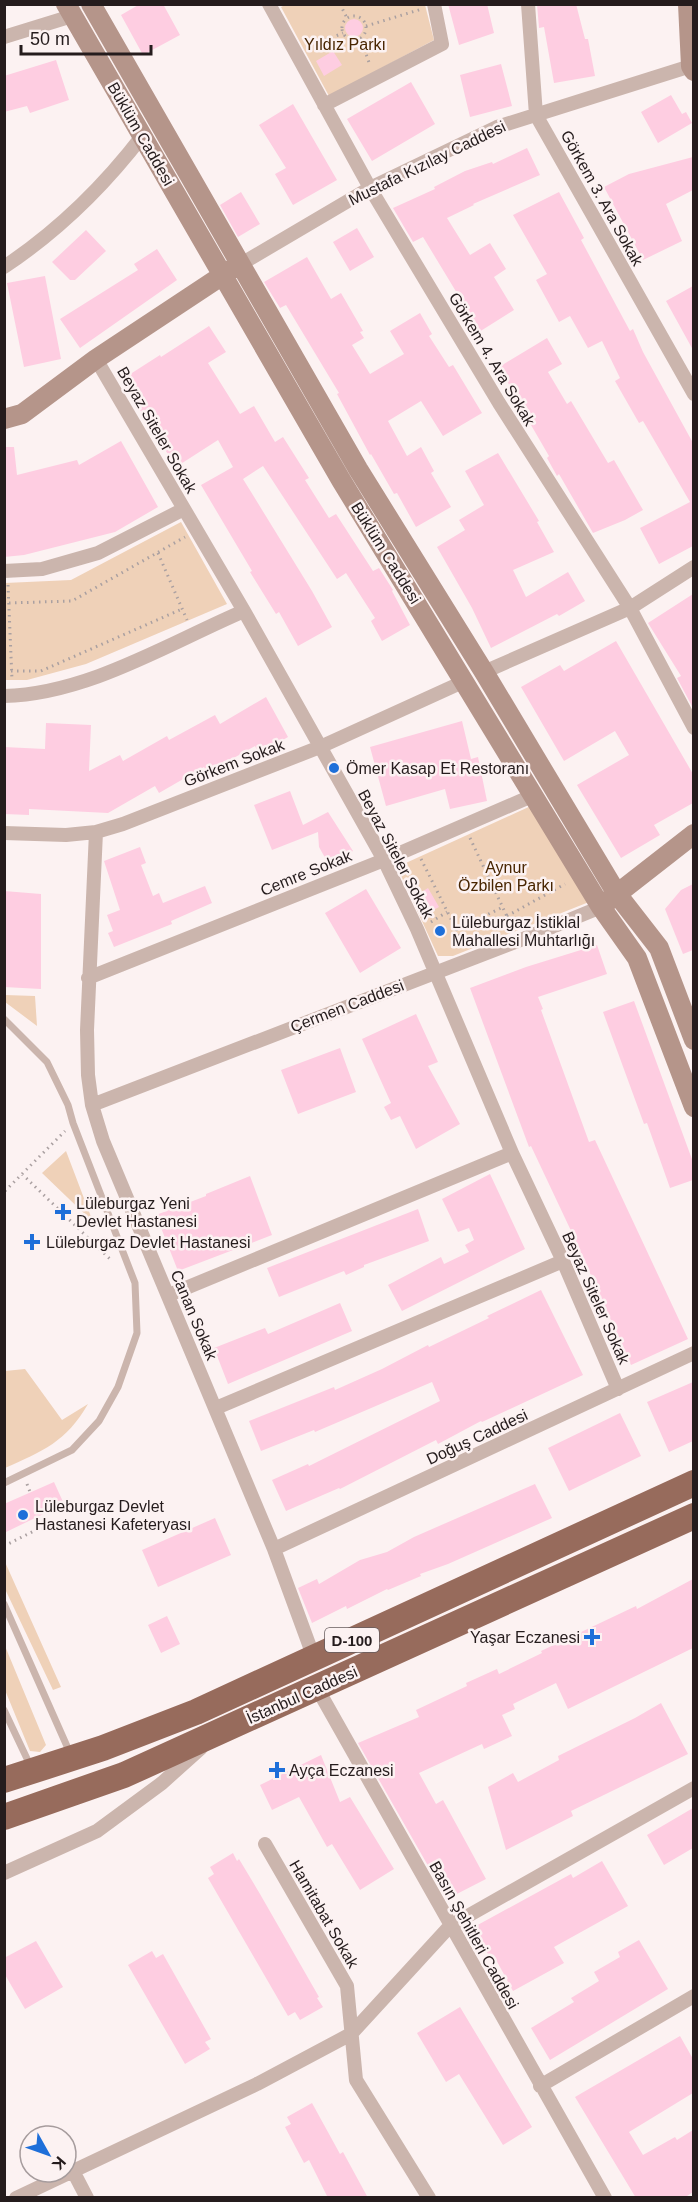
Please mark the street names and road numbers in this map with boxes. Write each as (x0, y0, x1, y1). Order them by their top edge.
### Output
street label: Büklüm Caddesi (105, 79, 177, 189)
street label: Mustafa Kızılay Caddesi (346, 118, 508, 208)
street label: Görkem 3. Ara Sokak (558, 127, 647, 269)
street label: Görkem 4. Ara Sokak (446, 289, 539, 429)
street label: Beyaz Siteler Sokak (114, 364, 201, 497)
street label: Büklüm Caddesi (348, 499, 424, 607)
street label: Görkem Sokak (182, 736, 287, 790)
street label: Beyaz Siteler Sokak (355, 787, 438, 922)
street label: Cemre Sokak (258, 847, 355, 899)
street label: Çermen Caddesi (288, 977, 406, 1035)
street label: Beyaz Siteler Sokak (559, 1229, 633, 1368)
street label: Canan Sokak (167, 1267, 221, 1363)
street label: Doğuş Caddesi (424, 1406, 530, 1468)
road number: D-100 (325, 1628, 379, 1652)
street label: İstanbul Caddesi (244, 1662, 360, 1727)
street label: Hamitabat Sokak (286, 1857, 362, 1972)
street label: Basın Şehitleri Caddesi (426, 1858, 522, 2012)

